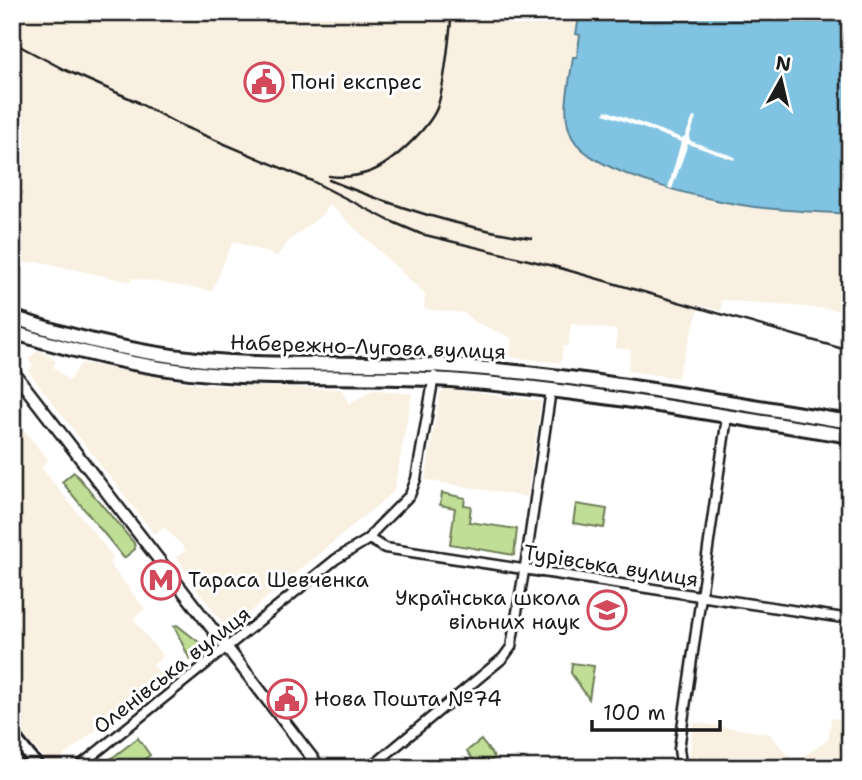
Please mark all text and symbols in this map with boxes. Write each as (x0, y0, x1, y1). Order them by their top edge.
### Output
north arrow (746, 46, 816, 116)
text: N (774, 50, 792, 77)
public building icon: Поні експрес (243, 61, 285, 103)
place label: Поні експрес (291, 68, 422, 96)
street label: Набережно-Лугова вулиця (229, 328, 507, 366)
street label: Турівська вулиця (522, 538, 700, 594)
metro station icon: Тараса Шевченка (140, 559, 182, 601)
place label: Тараса Шевченка (188, 566, 369, 594)
place label: Українська школа вільних наук (395, 584, 580, 636)
school or university icon: Українська школа вільних наук (586, 589, 628, 631)
street label: Оленівська вулиця (88, 600, 256, 740)
public building icon: Нова Пошта №74 (266, 678, 308, 720)
place label: Нова Пошта №74 (314, 685, 502, 713)
scale bar (592, 689, 720, 733)
text: 100 m (603, 699, 666, 727)

